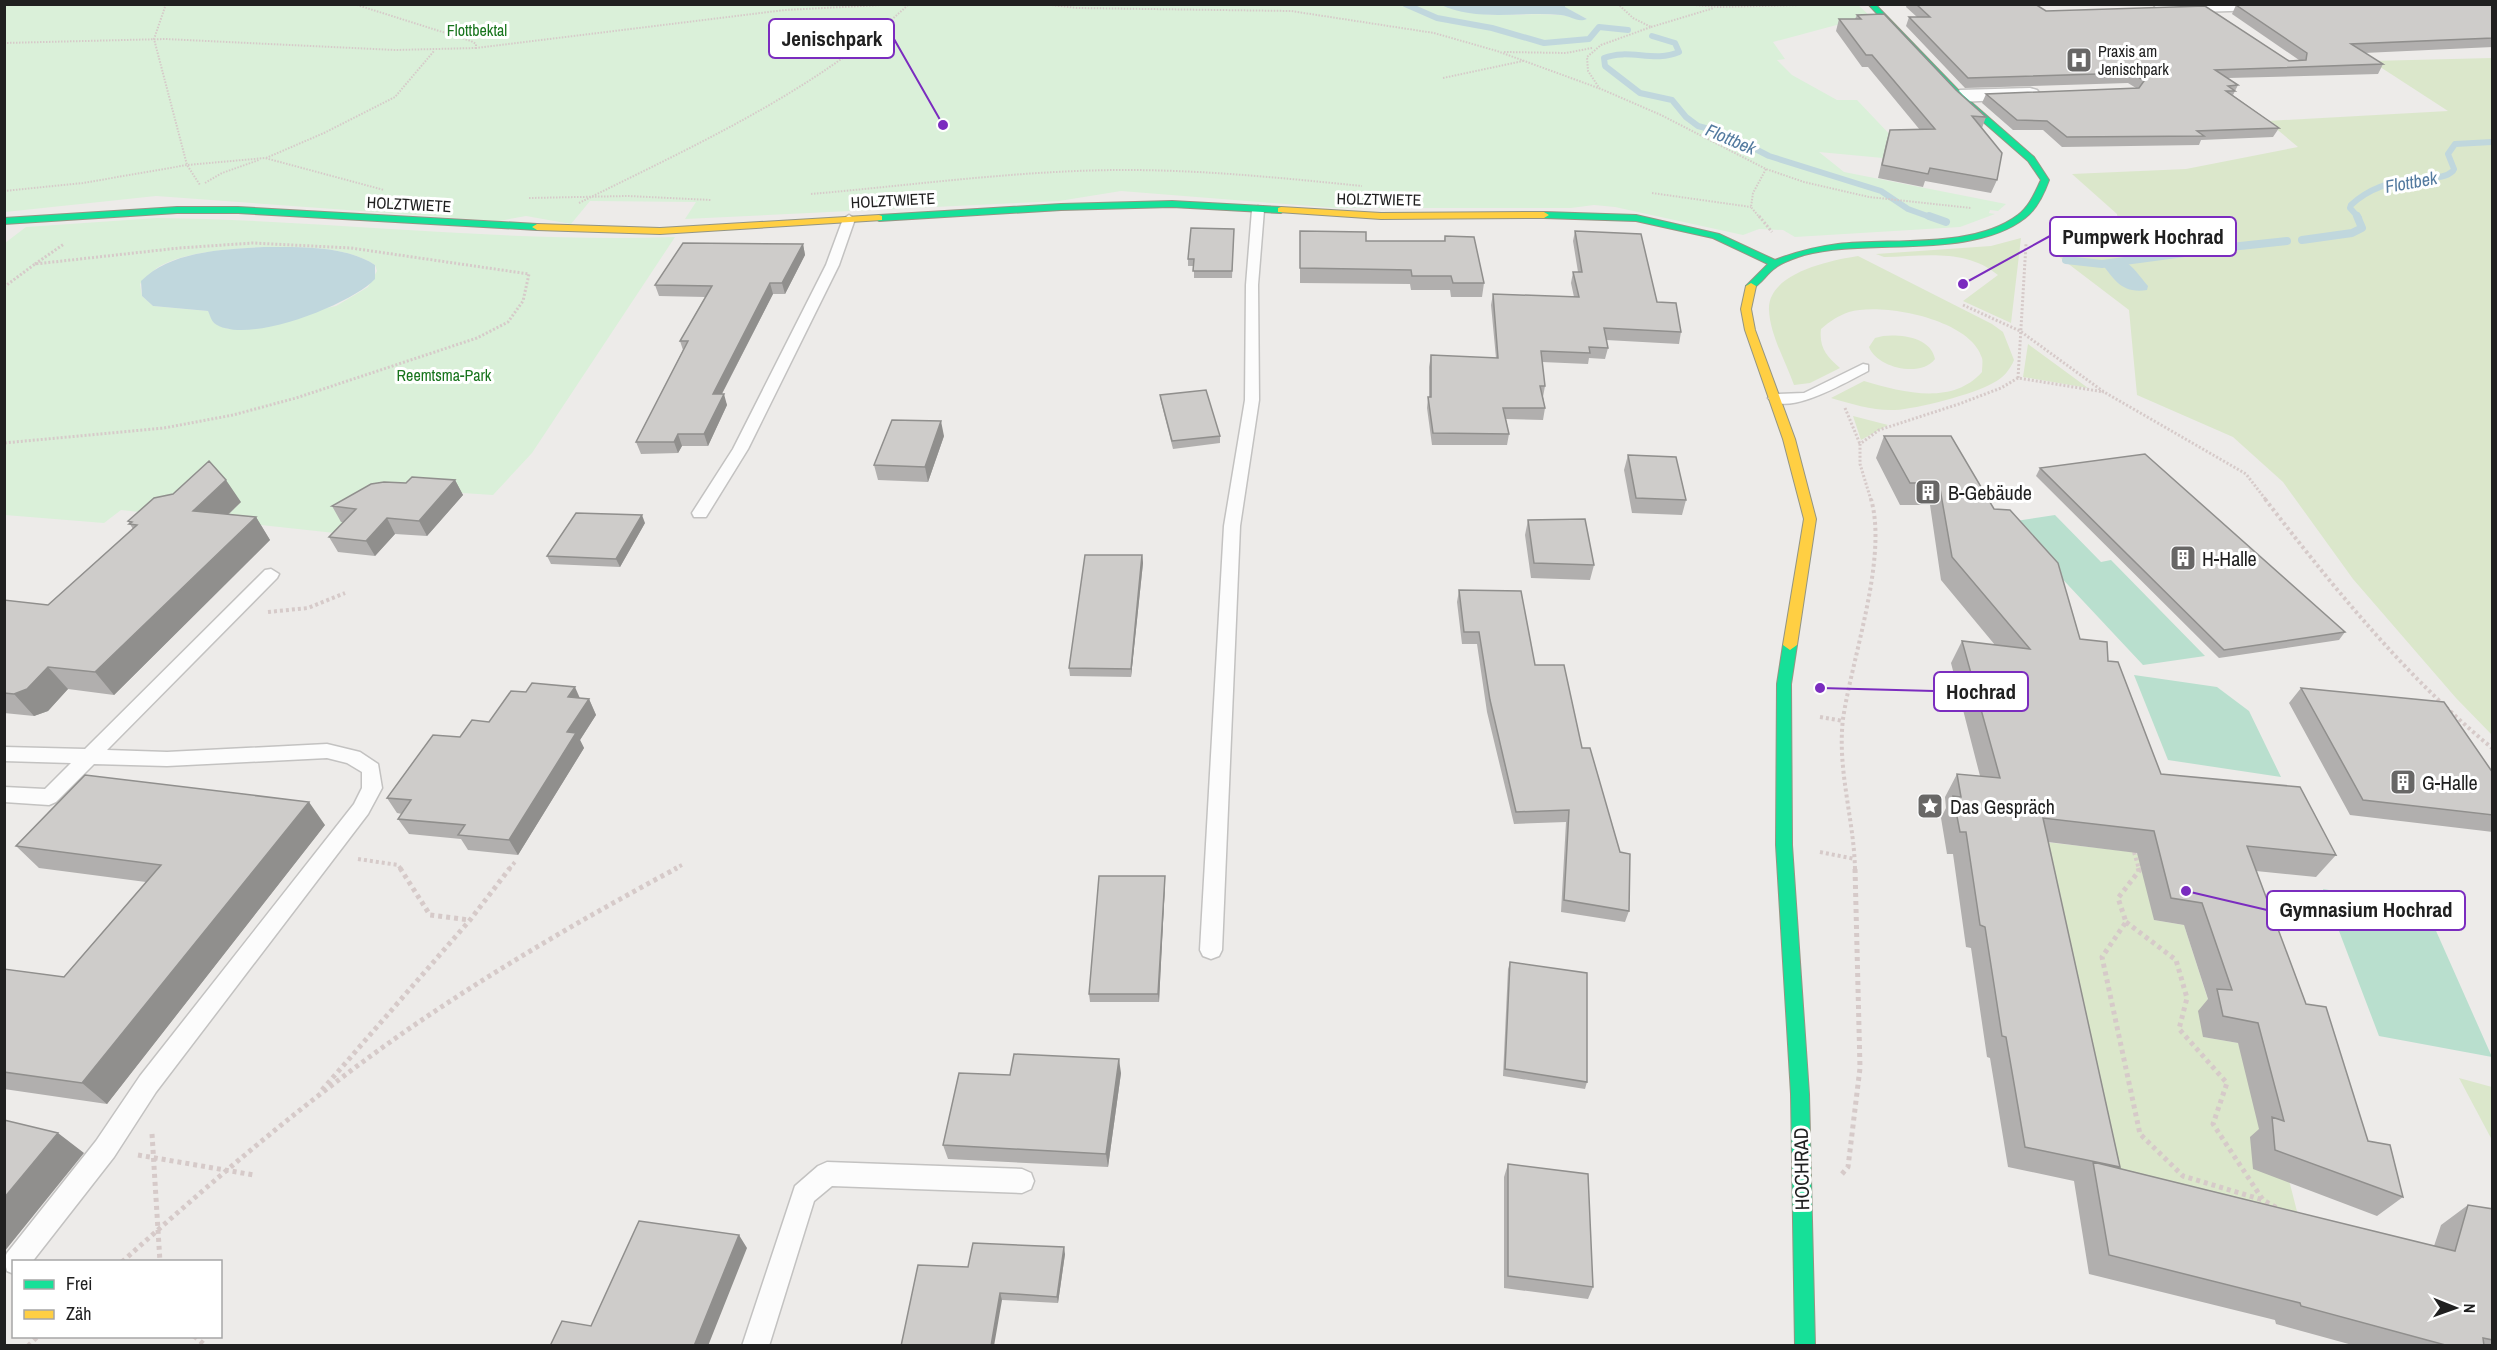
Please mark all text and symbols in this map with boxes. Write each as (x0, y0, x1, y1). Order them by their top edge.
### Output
park label: Flottbektal (447, 19, 507, 41)
callout: Jenischpark (769, 19, 894, 58)
text: Jenischpark (782, 24, 883, 53)
place label: Praxis am Jenischpark (2098, 40, 2169, 80)
hospital icon: Praxis am Jenischpark (2064, 45, 2094, 75)
water label: Flottbek (1702, 117, 1761, 161)
water label: Flottbek (2383, 165, 2440, 199)
street label: HOLZTWIETE (850, 187, 936, 213)
street label: HOLZTWIETE (1337, 187, 1421, 211)
street label: HOLZTWIETE (366, 191, 452, 217)
callout: Pumpwerk Hochrad (2050, 217, 2236, 256)
text: Pumpwerk Hochrad (2062, 222, 2224, 251)
park label: Reemtsma-Park (397, 364, 492, 386)
building icon: B-Gebäude (1913, 477, 1943, 507)
place label: B-Gebäude (1948, 479, 2032, 506)
building icon: H-Halle (2168, 543, 2198, 573)
place label: H-Halle (2202, 545, 2257, 572)
callout: Hochrad (1934, 672, 2028, 711)
text: Hochrad (1946, 677, 2016, 706)
building icon: G-Halle (2388, 767, 2418, 797)
place label: G-Halle (2422, 769, 2478, 796)
place icon: Das Gespräch (1915, 791, 1945, 821)
place label: Das Gespräch (1950, 793, 2055, 820)
callout: Gymnasium Hochrad (2267, 891, 2465, 930)
text: Gymnasium Hochrad (2279, 895, 2453, 924)
street label: HOCHRAD (1787, 1127, 1815, 1211)
legend (12, 1260, 222, 1338)
text: Frei (66, 1271, 92, 1296)
north arrow (2425, 1278, 2485, 1338)
text: Zäh (66, 1301, 91, 1326)
text: N (2459, 1303, 2481, 1313)

